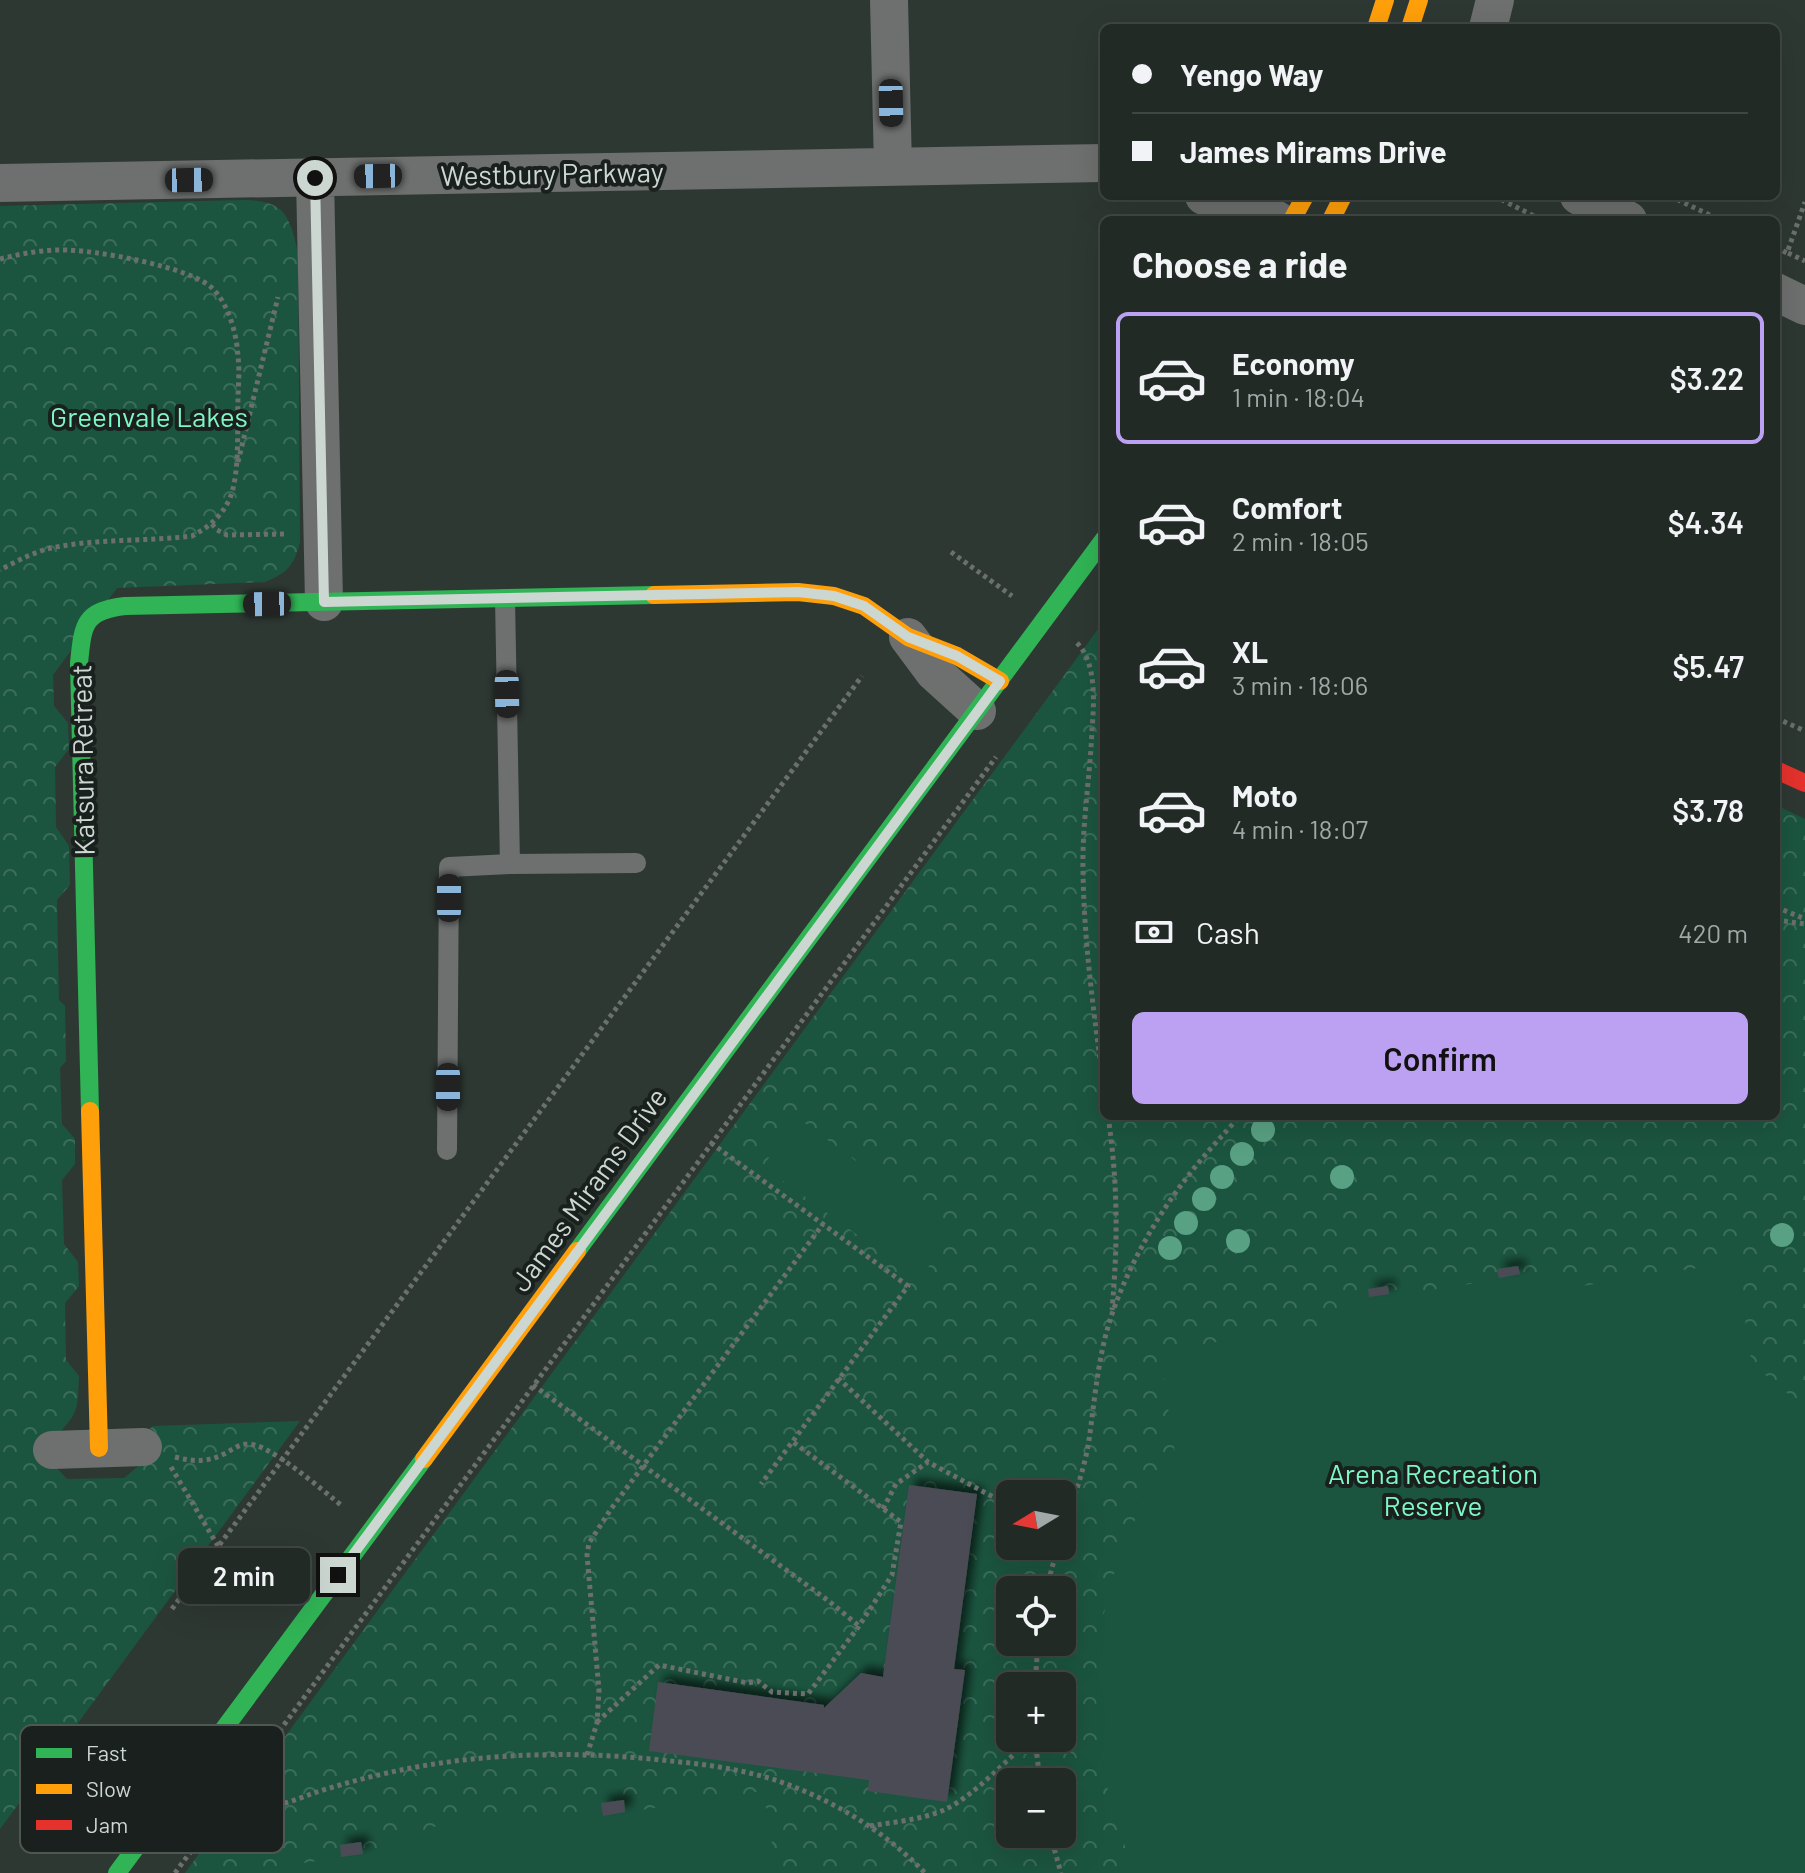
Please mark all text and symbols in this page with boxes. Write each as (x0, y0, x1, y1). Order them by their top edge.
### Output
text: Yengo Way (1180, 56, 1323, 92)
car (879, 79, 903, 127)
text: James Mirams Drive (1180, 133, 1447, 169)
street label: Westbury Parkway (440, 154, 664, 192)
route start (297, 160, 333, 196)
car (354, 164, 402, 188)
car (165, 168, 213, 192)
text: Choose a ride (1132, 242, 1348, 285)
icon: car (1136, 342, 1208, 414)
text: Economy (1232, 345, 1355, 381)
text: $3.22 (1670, 360, 1744, 396)
text: 1 min · 18:04 (1232, 381, 1365, 412)
park label: Greenvale Lakes (50, 399, 248, 433)
icon: car (1136, 486, 1208, 558)
text: Comfort (1232, 489, 1342, 525)
text: $4.34 (1668, 504, 1744, 540)
text: 2 min · 18:05 (1232, 525, 1369, 556)
car (243, 592, 291, 616)
icon: car (1136, 630, 1208, 702)
text: XL (1232, 633, 1268, 669)
text: $5.47 (1672, 648, 1744, 684)
street label: Katsura Retreat (63, 664, 101, 856)
text: 3 min · 18:06 (1232, 669, 1368, 700)
car (495, 670, 519, 718)
icon: car (1136, 774, 1208, 846)
text: Moto (1232, 777, 1298, 813)
text: $3.78 (1672, 792, 1744, 828)
text: 4 min · 18:07 (1232, 813, 1368, 844)
car (437, 874, 461, 922)
icon: cash (1132, 910, 1176, 954)
text: Cash (1196, 914, 1260, 950)
text: 420 m (1678, 917, 1748, 948)
button: Confirm (1132, 1012, 1748, 1104)
car (436, 1063, 460, 1111)
street label: James Mirams Drive (503, 1081, 673, 1297)
park label: Arena Recreation Reserve (1328, 1456, 1538, 1522)
north arrow (996, 1480, 1076, 1560)
map controls (996, 1480, 1076, 1848)
callout: 2 min (178, 1547, 310, 1603)
route end (320, 1557, 356, 1593)
text: 2 min (213, 1560, 275, 1591)
button: locate (996, 1576, 1076, 1656)
button: + (996, 1672, 1076, 1752)
legend (20, 1725, 284, 1853)
text: Fast (86, 1739, 128, 1765)
button: − (996, 1768, 1076, 1848)
text: Slow (86, 1775, 131, 1801)
text: Jam (86, 1811, 128, 1837)

